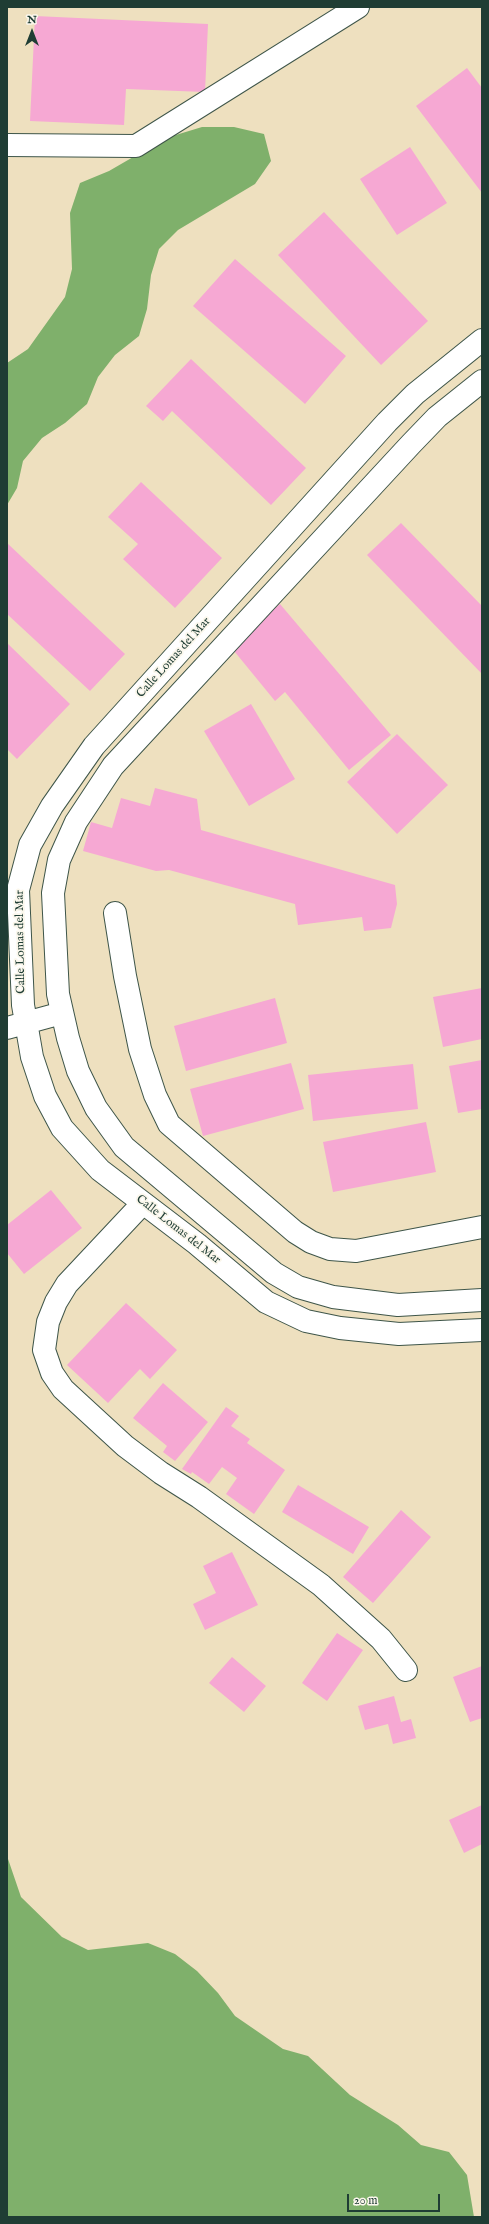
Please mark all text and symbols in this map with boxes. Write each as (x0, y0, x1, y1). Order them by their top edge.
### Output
north arrow (12, 12, 52, 52)
text: N (27, 13, 37, 27)
street label: Calle Lomas del Mar (134, 615, 214, 701)
street label: Calle Lomas del Mar (13, 890, 29, 994)
street label: Calle Lomas del Mar (133, 1192, 223, 1268)
scale bar (349, 2186, 442, 2212)
text: 20 m (354, 2193, 377, 2208)

